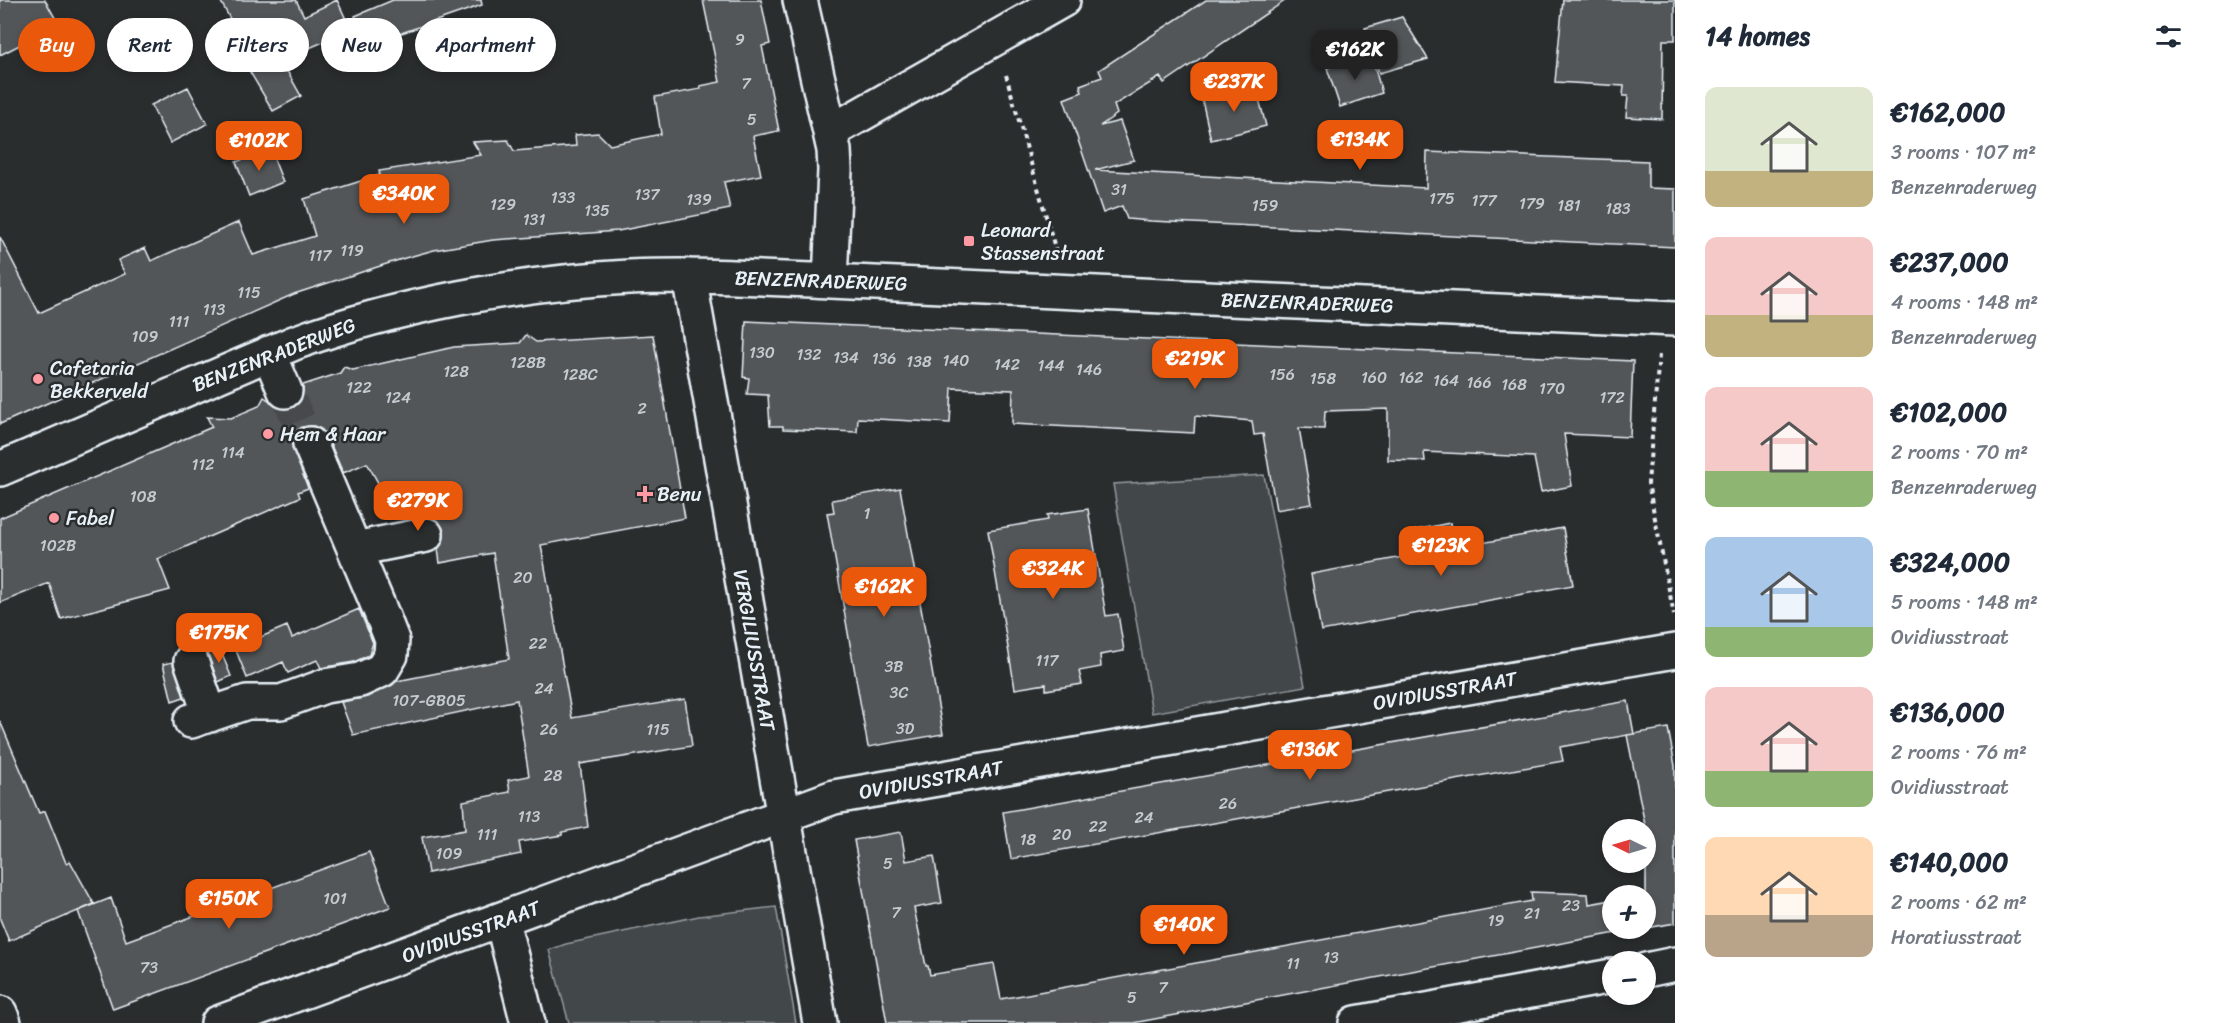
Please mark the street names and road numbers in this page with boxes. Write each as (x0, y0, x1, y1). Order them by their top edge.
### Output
street label: BENZENRADERWEG (734, 260, 908, 302)
street label: BENZENRADERWEG (1220, 282, 1394, 324)
street label: BENZENRADERWEG (187, 308, 361, 402)
street label: VERGILIUSSTRAAT (723, 566, 786, 735)
street label: OVIDIUSSTRAAT (1370, 661, 1521, 721)
street label: OVIDIUSSTRAAT (856, 750, 1007, 810)
street label: OVIDIUSSTRAAT (397, 890, 547, 973)

